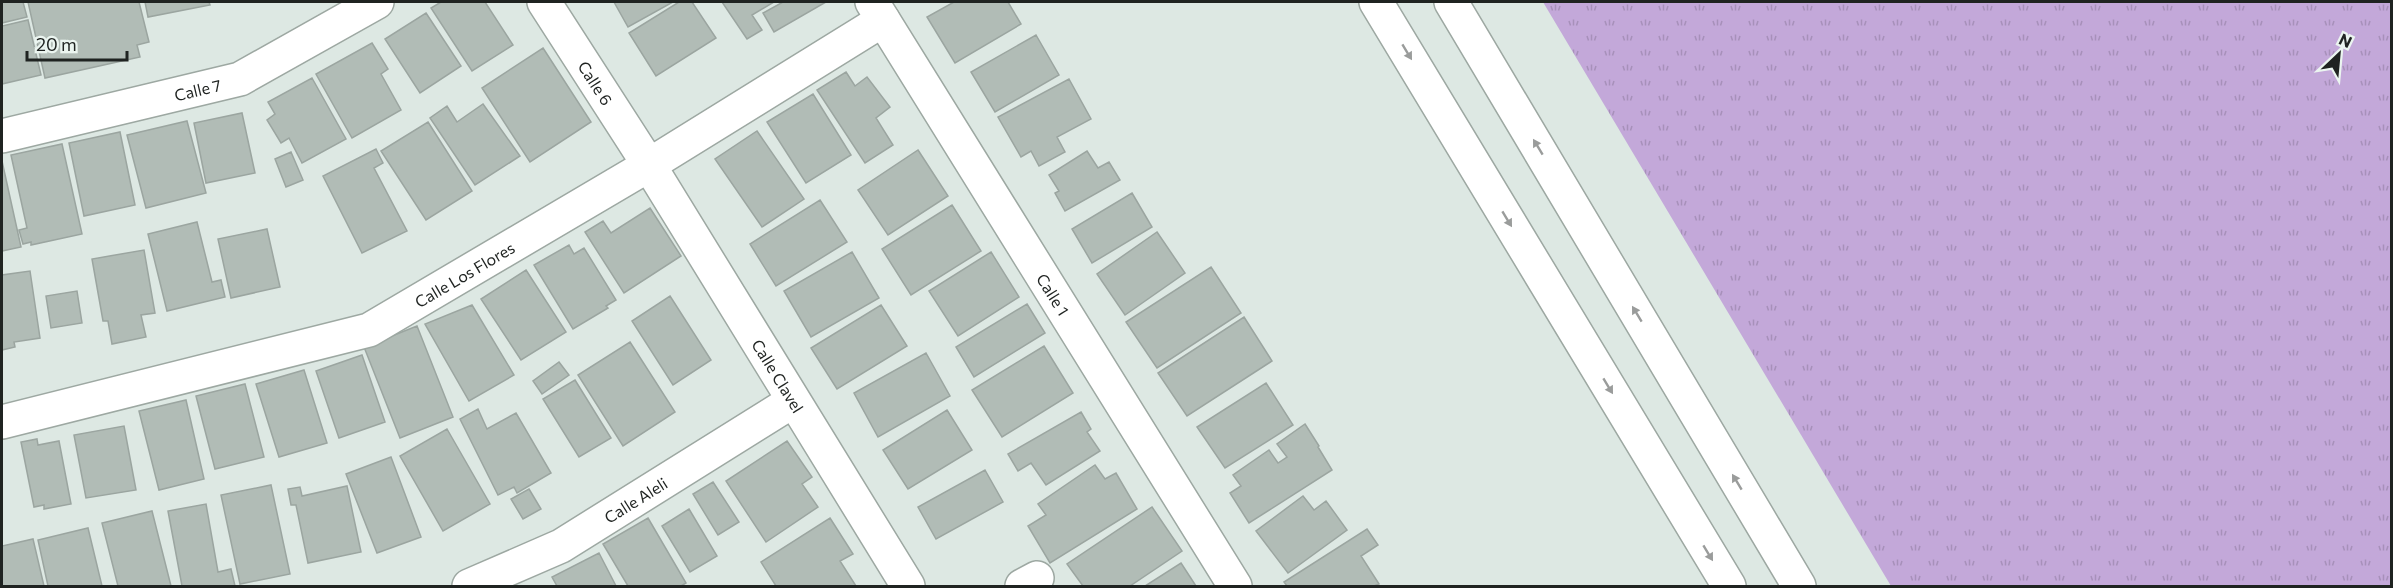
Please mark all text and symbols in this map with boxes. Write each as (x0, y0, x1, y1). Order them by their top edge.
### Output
scale bar (27, 24, 128, 62)
north arrow (2309, 24, 2369, 84)
text: N (2336, 29, 2355, 51)
text: 20 m (36, 33, 77, 55)
one-way arrow (1401, 44, 1412, 60)
street label: Calle 6 (575, 57, 617, 108)
street label: Calle 7 (172, 74, 223, 104)
one-way arrow (1532, 139, 1543, 155)
one-way arrow (1502, 211, 1513, 227)
street label: Calle Los Flores (411, 237, 518, 311)
street label: Calle 1 (1033, 270, 1074, 319)
one-way arrow (1632, 306, 1643, 322)
street label: Calle Clavel (749, 335, 808, 416)
one-way arrow (1602, 378, 1613, 394)
street label: Calle Aleli (600, 473, 670, 526)
one-way arrow (1732, 473, 1742, 490)
one-way arrow (1703, 545, 1714, 561)

